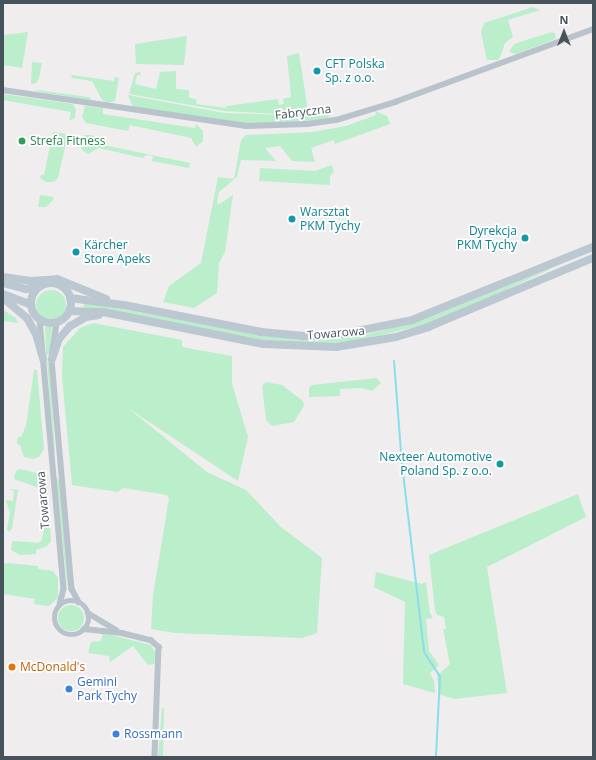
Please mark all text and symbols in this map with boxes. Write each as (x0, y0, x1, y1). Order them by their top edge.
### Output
north arrow (544, 12, 584, 52)
text: N (560, 12, 568, 27)
place label: CFT Polska Sp. z o.o. (325, 57, 385, 85)
marker: CFT Polska Sp. z o.o. (312, 66, 322, 76)
street label: Fabryczna (274, 101, 332, 123)
place label: Strefa Fitness (30, 134, 105, 148)
marker: Strefa Fitness (17, 136, 27, 146)
place label: Warsztat PKM Tychy (300, 205, 360, 233)
marker: Warsztat PKM Tychy (287, 214, 297, 224)
place label: Dyrekcja PKM Tychy (457, 224, 517, 252)
marker: Dyrekcja PKM Tychy (520, 233, 530, 243)
place label: Kärcher Store Apeks (84, 238, 151, 266)
marker: Kärcher Store Apeks (71, 247, 81, 257)
street label: Towarowa (307, 323, 365, 343)
place label: Nexteer Automotive Poland Sp. z o.o. (379, 450, 492, 478)
marker: Nexteer Automotive Poland Sp. z o.o. (495, 459, 505, 469)
street label: Towarowa (33, 471, 53, 529)
place label: McDonald's (20, 660, 85, 674)
marker: McDonald's (7, 662, 17, 672)
place label: Gemini Park Tychy (77, 675, 137, 703)
marker: Gemini Park Tychy (64, 684, 74, 694)
place label: Rossmann (124, 727, 183, 741)
marker: Rossmann (111, 729, 121, 739)

